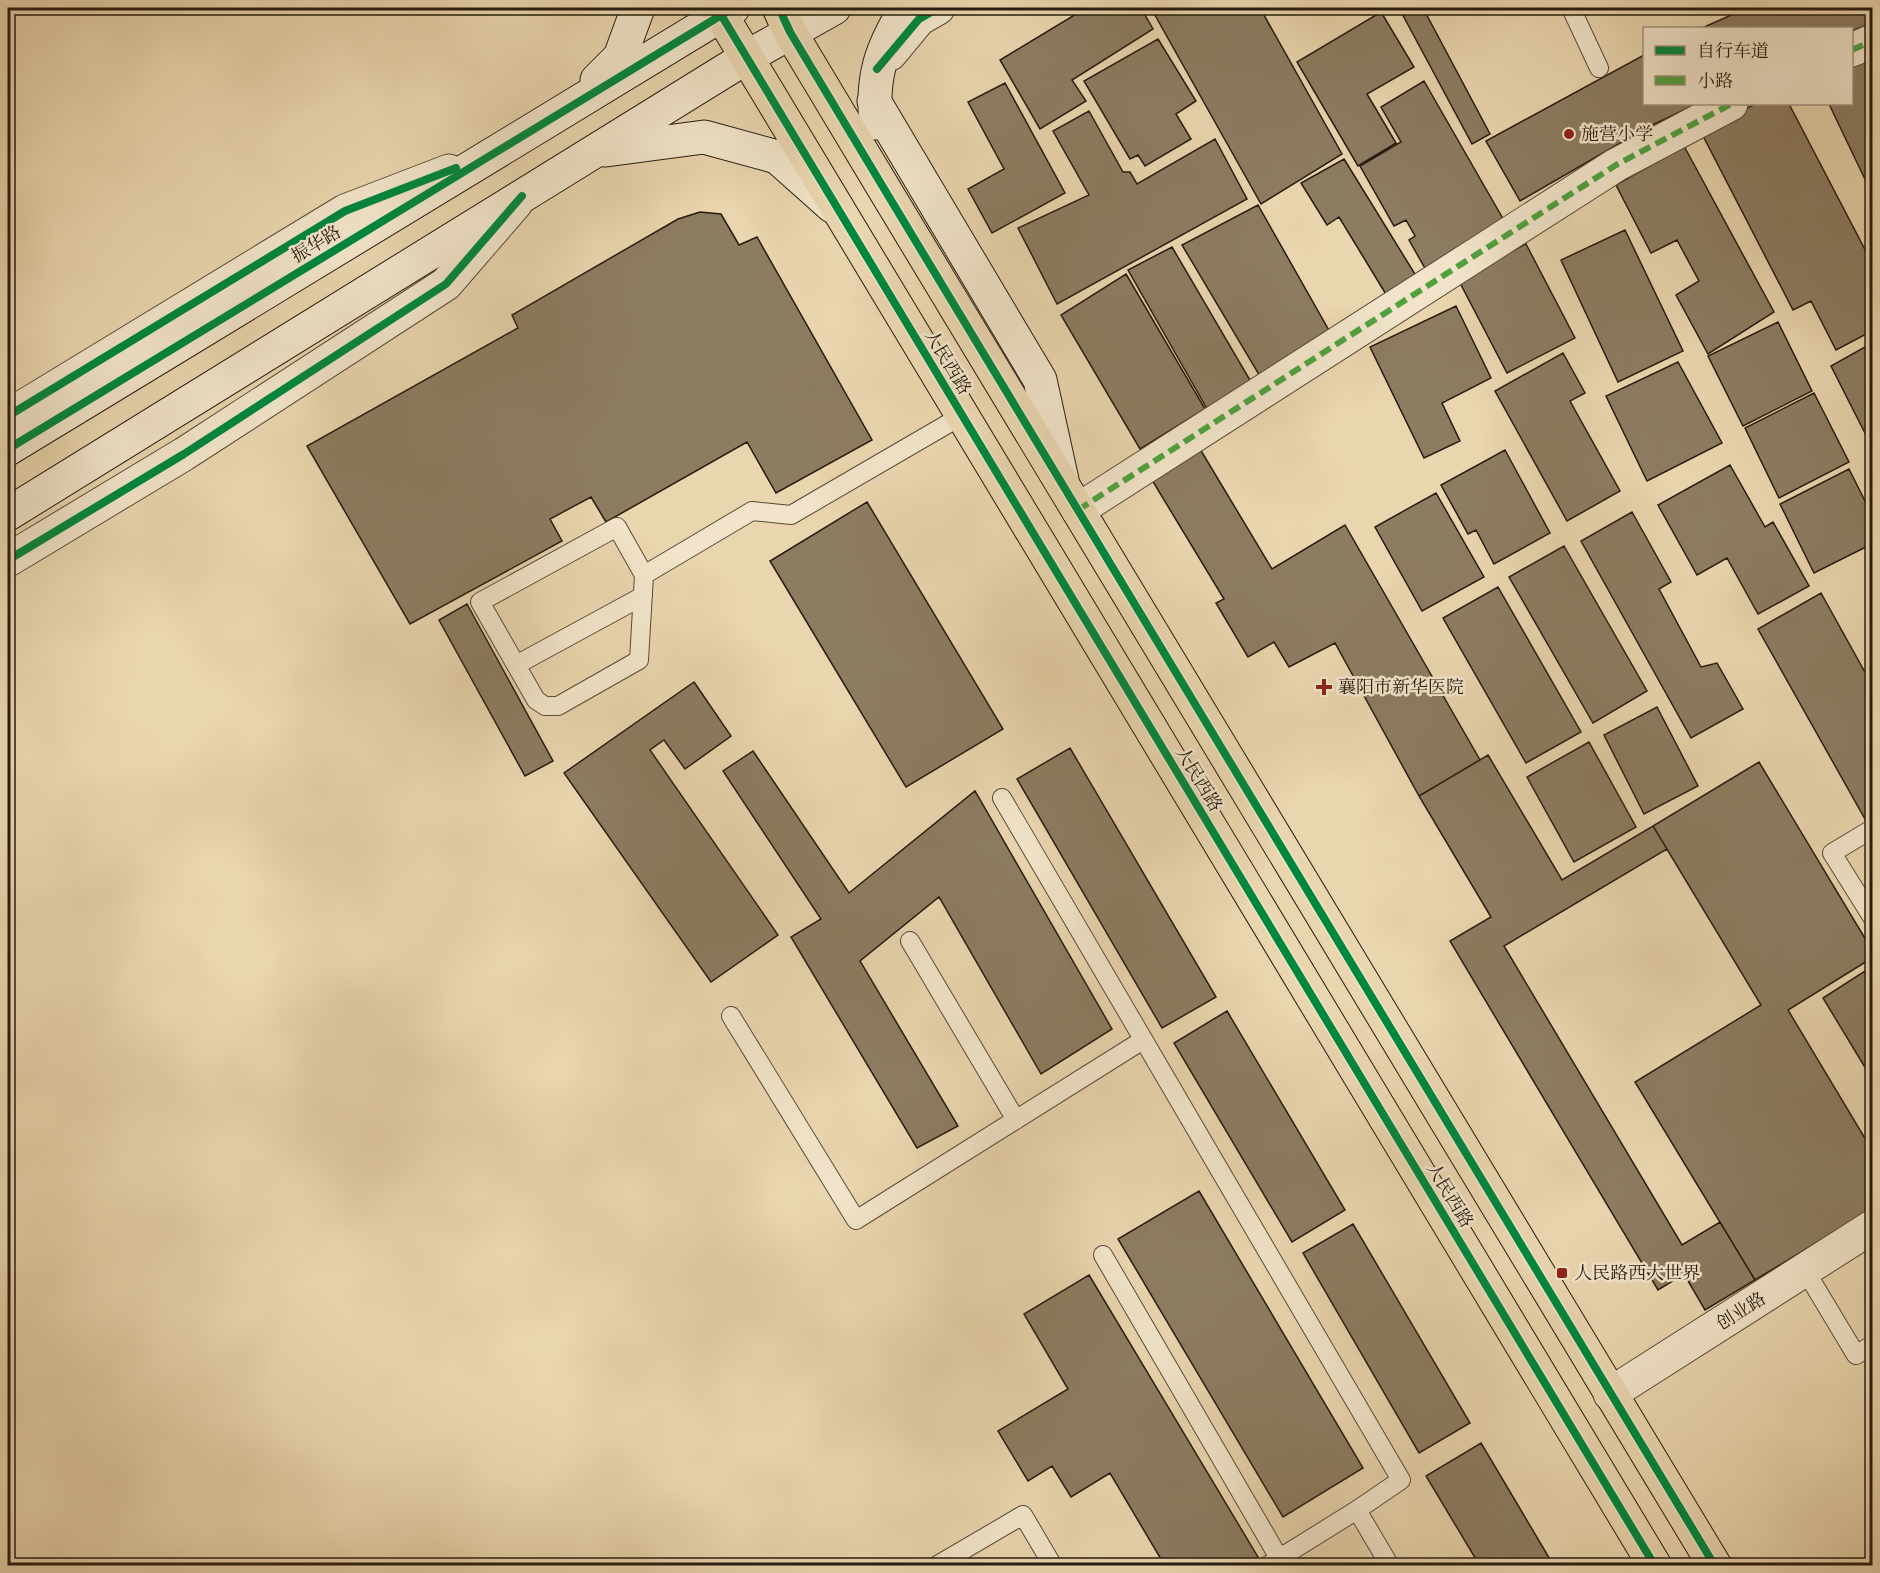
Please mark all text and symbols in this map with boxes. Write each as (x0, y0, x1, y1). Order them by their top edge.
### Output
legend (1643, 27, 1853, 105)
text: 自行车道 (1697, 41, 1769, 61)
text: 小路 (1697, 71, 1733, 91)
place label: 施营小学 (1581, 124, 1653, 144)
marker: 施营小学 (1562, 127, 1576, 141)
street label: 振华路 (288, 222, 344, 266)
street label: 人民西路 (921, 326, 975, 398)
place label: 襄阳市新华医院 (1338, 677, 1464, 697)
marker: 襄阳市新华医院 (1315, 678, 1333, 696)
street label: 人民西路 (1172, 743, 1226, 815)
street label: 人民西路 (1423, 1159, 1477, 1231)
place label: 人民路西大世界 (1574, 1263, 1700, 1283)
marker: 人民路西大世界 (1555, 1266, 1569, 1280)
street label: 创业路 (1713, 1288, 1769, 1334)

